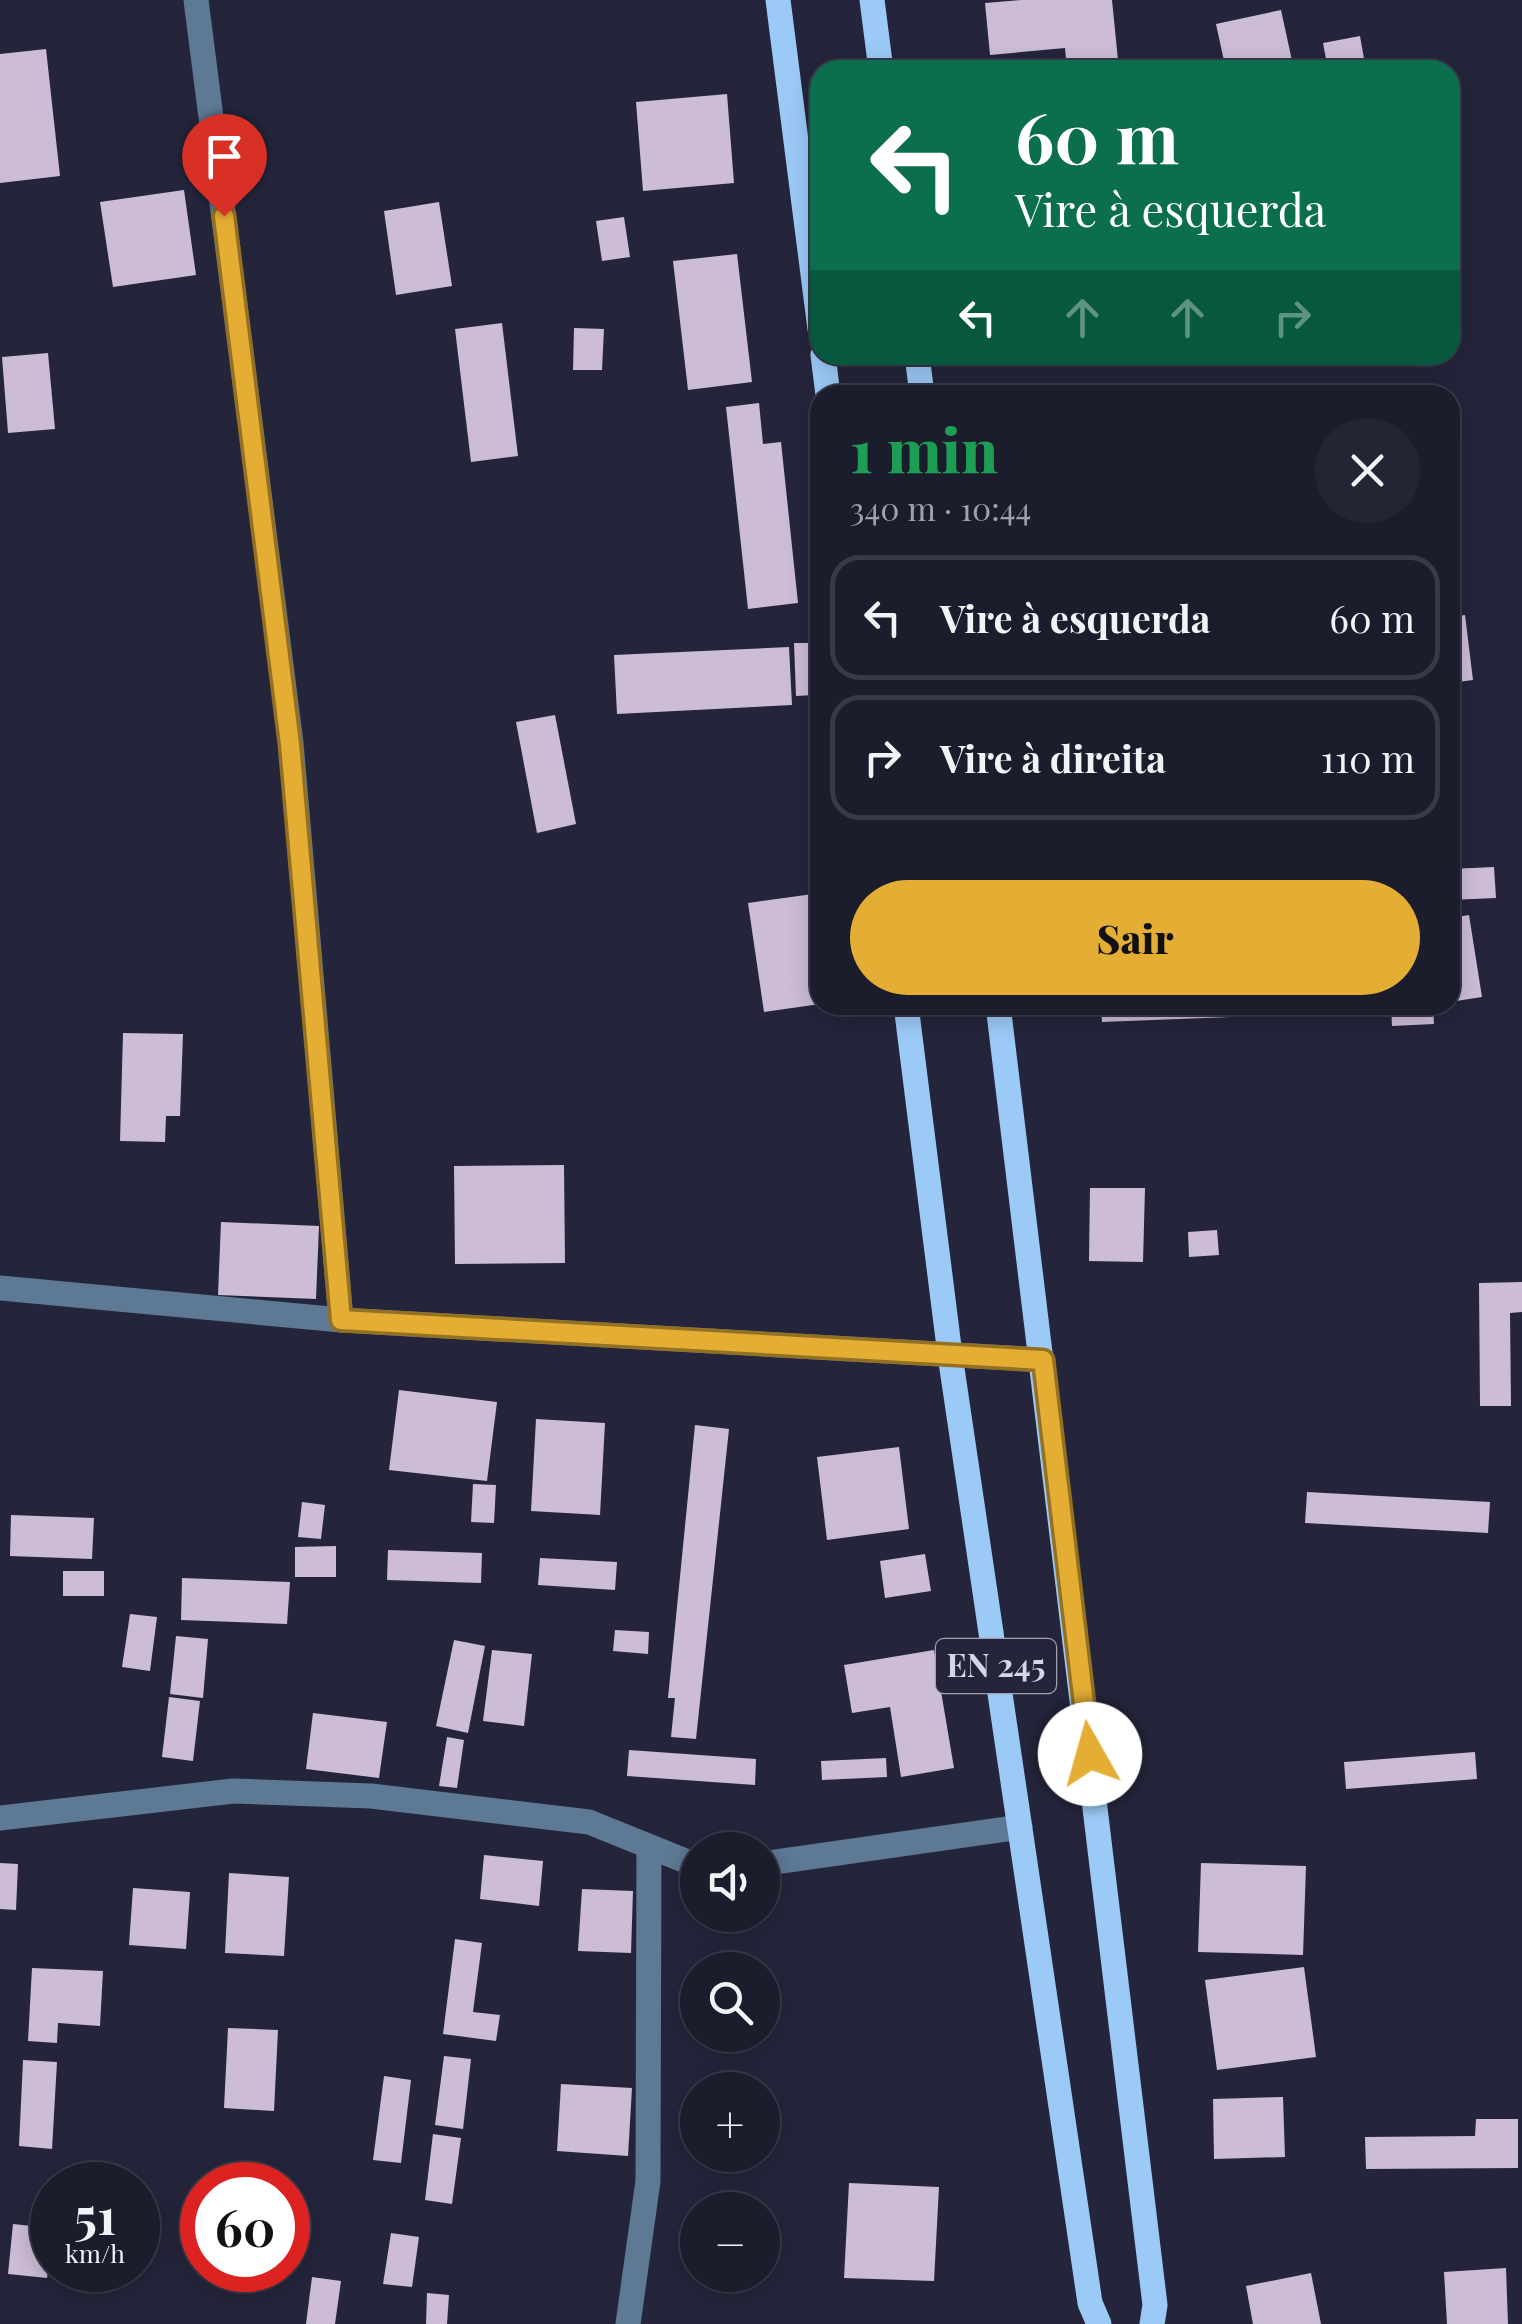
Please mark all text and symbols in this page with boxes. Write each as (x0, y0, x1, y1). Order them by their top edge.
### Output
text: 60 m (1015, 88, 1179, 182)
icon: left (850, 100, 980, 230)
pin (182, 114, 267, 217)
icon: arrive (197, 129, 252, 184)
text: Vire à esquerda (1015, 178, 1326, 238)
icon: left (950, 290, 1005, 345)
icon: ahead (1055, 290, 1110, 345)
icon: ahead (1160, 290, 1215, 345)
icon: right (1265, 290, 1320, 345)
text: 1 min (850, 408, 998, 488)
button: close (1315, 418, 1420, 523)
text: 340 m · 10:44 (850, 486, 1031, 529)
icon: left (855, 590, 910, 645)
text: Vire à esquerda (940, 592, 1210, 643)
text: 60 m (1329, 592, 1415, 643)
icon: right (855, 730, 910, 785)
text: Vire à direita (940, 732, 1166, 783)
text: 110 m (1321, 732, 1415, 783)
button: Sair (850, 880, 1420, 995)
road number: EN 245 (936, 1639, 1056, 1693)
position arrow (1038, 1702, 1142, 1806)
map controls (680, 1832, 780, 2292)
button: sound (680, 1832, 780, 1932)
button: search (680, 1952, 780, 2052)
button: + (680, 2072, 780, 2172)
speed limit sign: 60 (180, 2162, 310, 2292)
text: 51 (74, 2181, 116, 2248)
button: − (680, 2192, 780, 2292)
text: km/h (65, 2236, 125, 2269)

